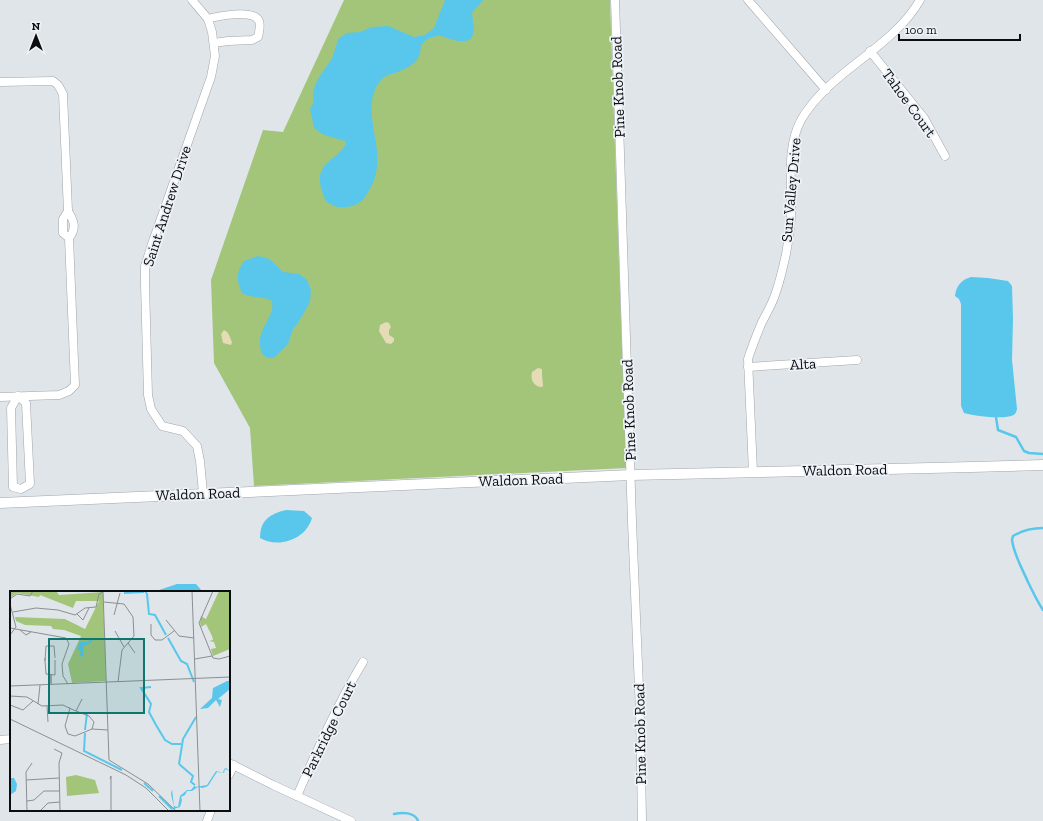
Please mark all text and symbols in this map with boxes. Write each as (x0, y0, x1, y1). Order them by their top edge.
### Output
north arrow (16, 16, 56, 56)
scale bar (899, 16, 1020, 42)
text: N (32, 20, 41, 33)
text: 100 m (905, 23, 937, 37)
street label: Pine Knob Road (607, 35, 629, 138)
street label: Tahoe Court (878, 65, 940, 141)
street label: Sun Valley Drive (777, 137, 805, 243)
street label: Saint Andrew Drive (139, 143, 195, 269)
street label: Alta (789, 354, 817, 374)
street label: Pine Knob Road (618, 358, 640, 461)
street label: Waldon Road (802, 460, 888, 480)
street label: Waldon Road (478, 469, 564, 490)
street label: Waldon Road (155, 483, 241, 504)
inset map (10, 591, 230, 811)
street label: Parkridge Court (298, 678, 360, 780)
street label: Pine Knob Road (630, 682, 650, 785)

